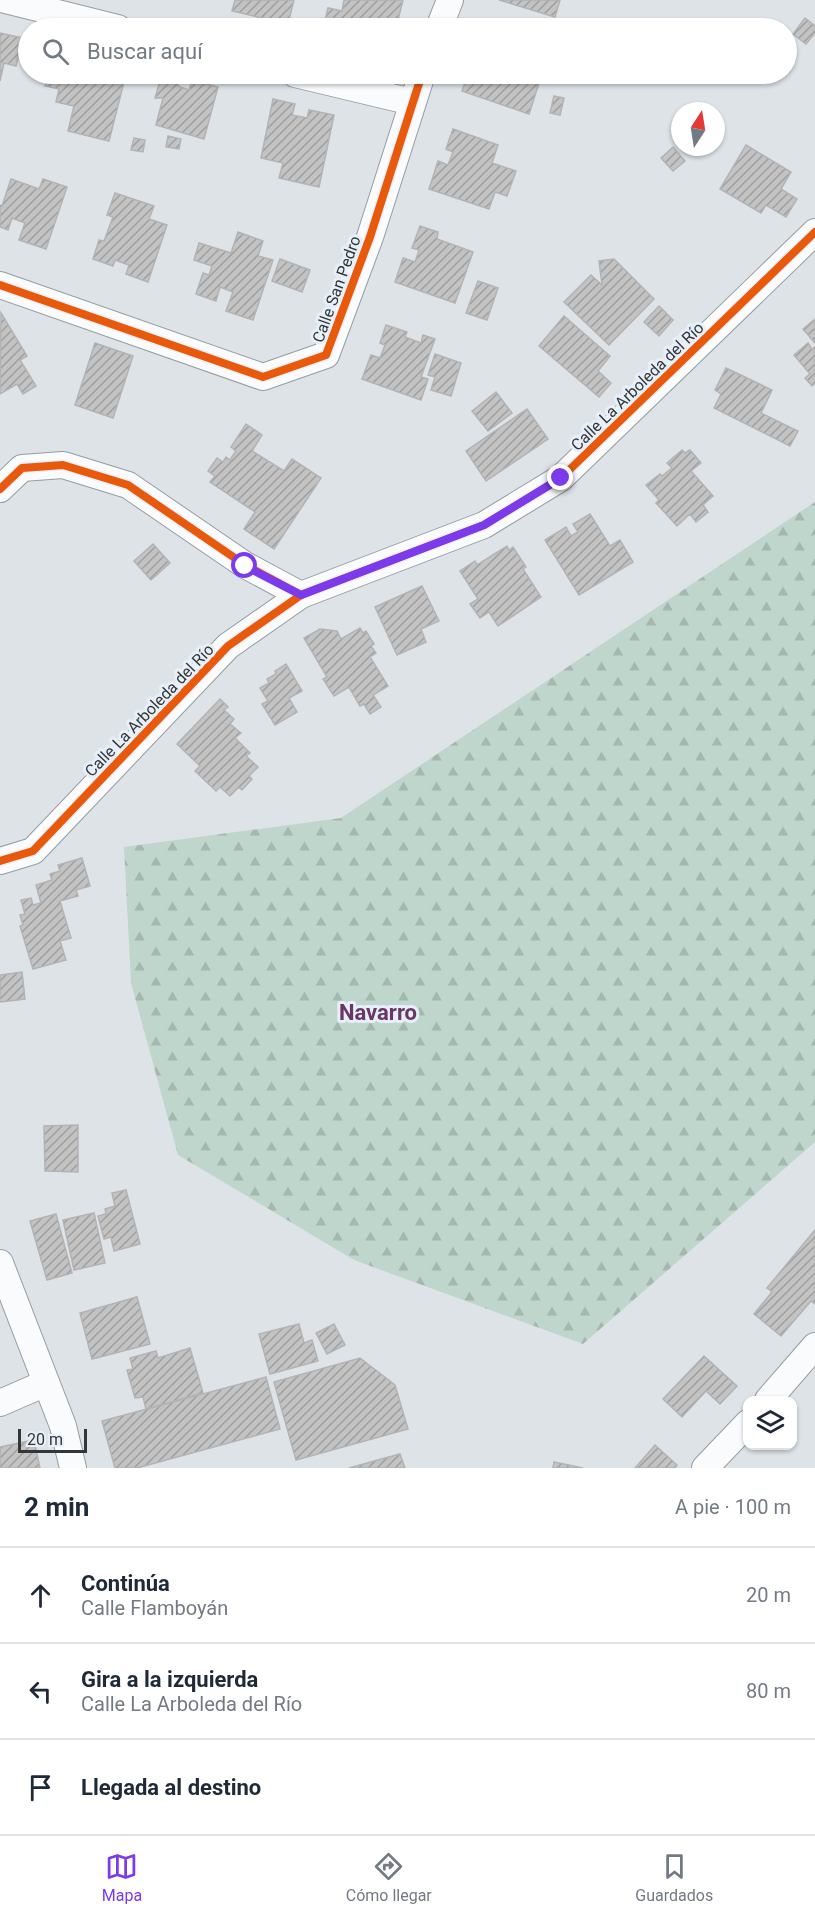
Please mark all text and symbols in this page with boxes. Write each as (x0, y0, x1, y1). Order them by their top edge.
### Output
search box (18, 18, 797, 84)
icon: search (39, 35, 72, 68)
text: Buscar aquí (87, 39, 203, 64)
north arrow (671, 102, 725, 156)
street label: Calle San Pedro (308, 233, 365, 345)
street label: Calle La Arboleda del Río (567, 318, 708, 455)
route end (547, 464, 573, 490)
route start (231, 552, 257, 578)
street label: Calle La Arboleda del Río (81, 640, 218, 781)
district label: Navarro (339, 1000, 417, 1025)
map controls (743, 1396, 797, 1450)
button: layers (743, 1396, 797, 1450)
scale bar (18, 1426, 87, 1454)
text: 20 m (27, 1430, 63, 1449)
text: 2 min (24, 1492, 89, 1522)
text: A pie · 100 m (675, 1495, 791, 1519)
text: Continúa (81, 1571, 170, 1596)
icon: ahead (24, 1579, 57, 1612)
text: 20 m (746, 1583, 791, 1607)
text: Calle Flamboyán (81, 1596, 228, 1620)
text: Gira a la izquierda (81, 1667, 258, 1692)
icon: left (24, 1675, 57, 1708)
text: 80 m (746, 1679, 791, 1703)
text: Calle La Arboleda del Río (81, 1692, 302, 1716)
icon: arrive (24, 1771, 57, 1804)
text: Llegada al destino (81, 1775, 261, 1800)
tab: Mapa (102, 1850, 142, 1905)
tab: Cómo llegar (346, 1850, 432, 1905)
tab: Guardados (635, 1850, 713, 1905)

